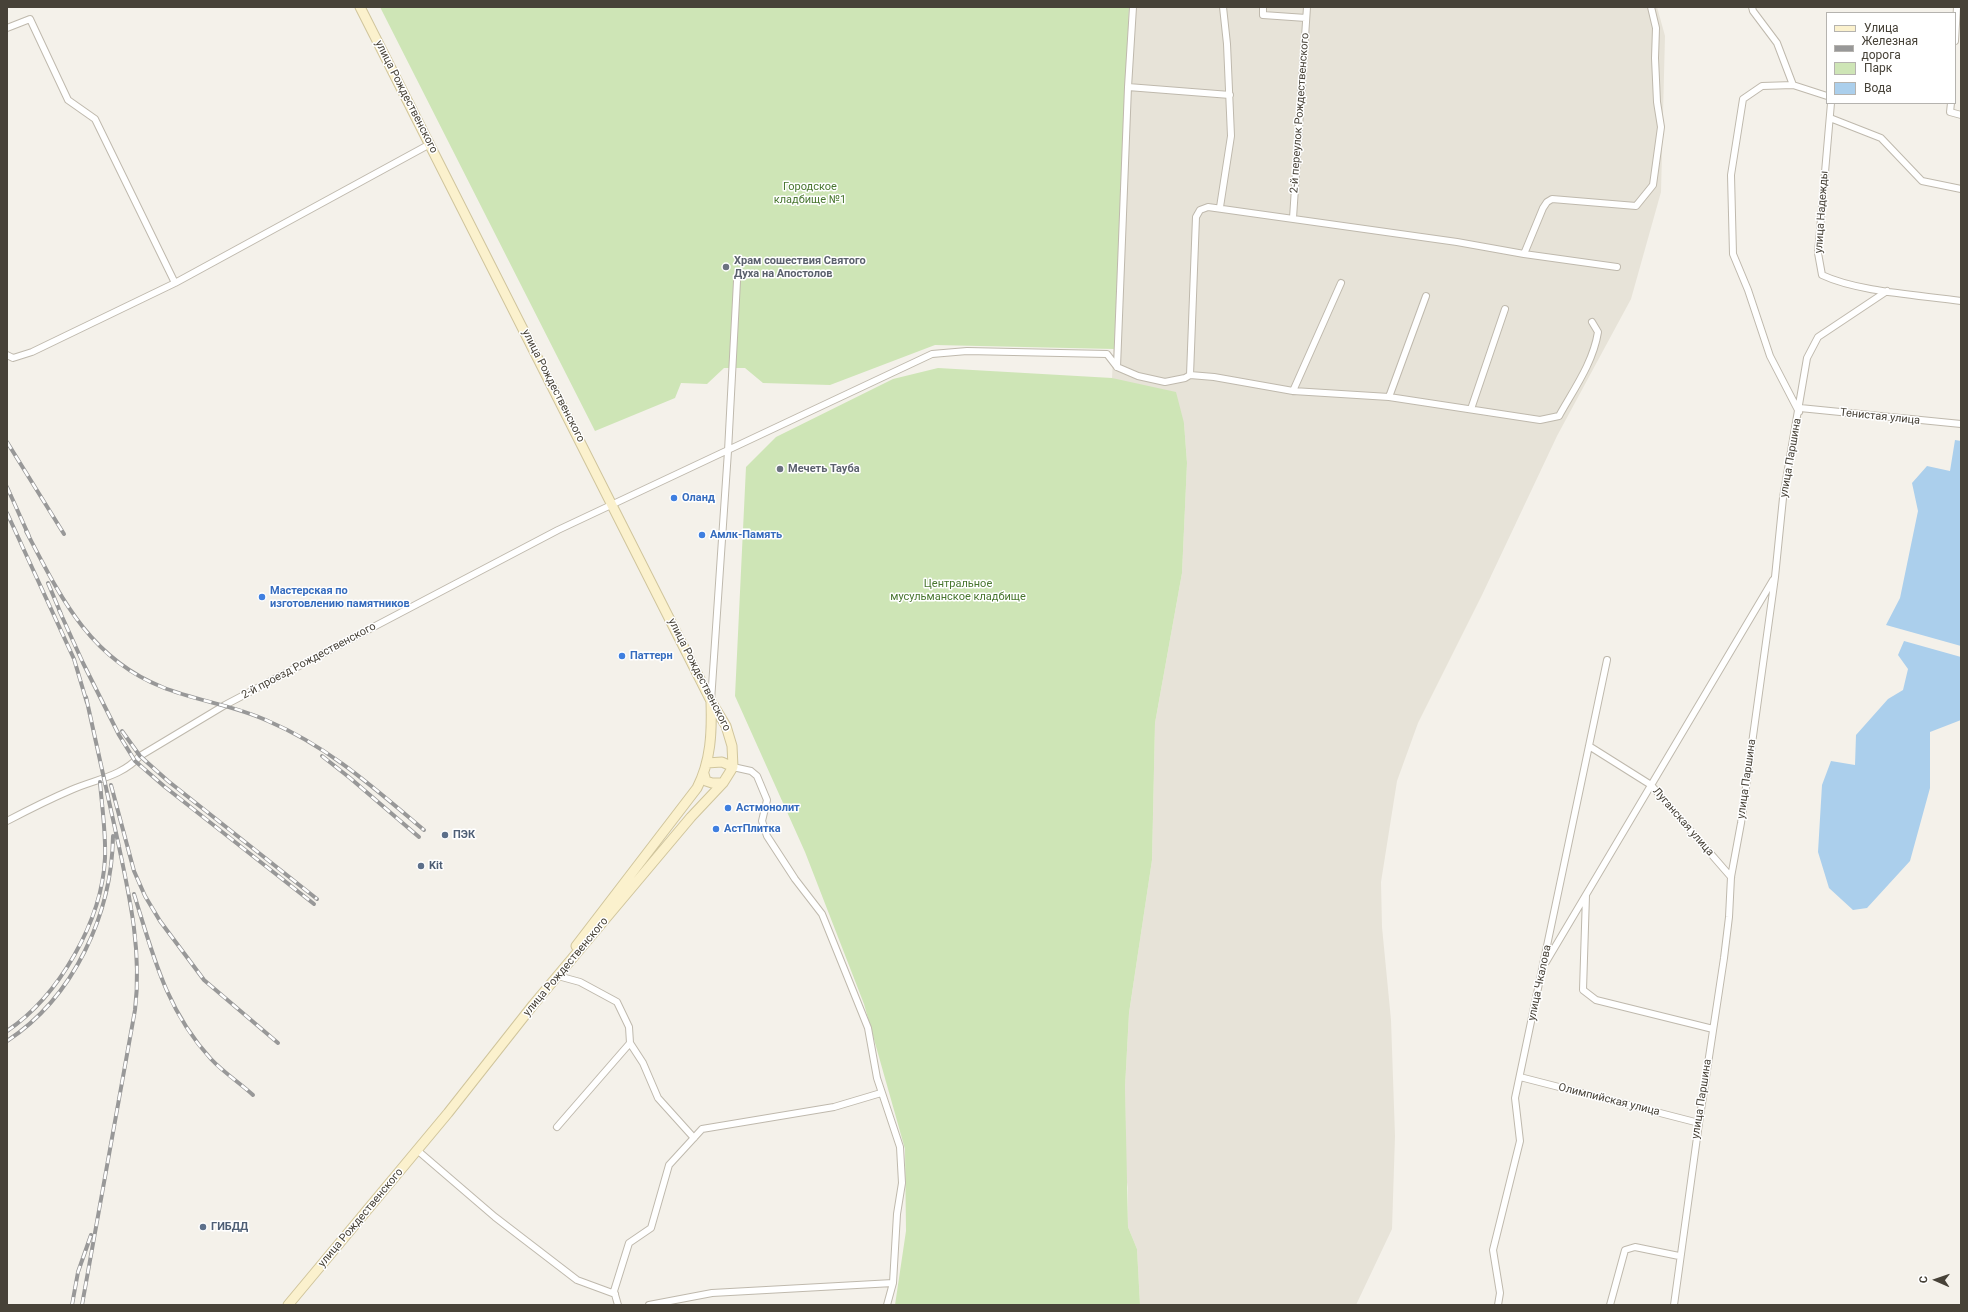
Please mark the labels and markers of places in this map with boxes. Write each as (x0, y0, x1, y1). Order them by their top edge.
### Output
place label: Храм сошествия Святого Духа на Апостолов (734, 254, 866, 280)
marker: Храм сошествия Святого Духа на Апостолов (721, 262, 731, 272)
place label: Мечеть Тауба (788, 462, 860, 476)
marker: Мечеть Тауба (775, 464, 785, 474)
place label: Оланд (682, 491, 715, 505)
marker: Оланд (669, 493, 679, 503)
place label: Амлк-Память (710, 528, 782, 542)
marker: Амлк-Память (697, 530, 707, 540)
place label: Мастерская по изготовлению памятников (270, 584, 410, 610)
marker: Мастерская по изготовлению памятников (257, 592, 267, 602)
place label: Паттерн (630, 649, 673, 663)
marker: Паттерн (617, 651, 627, 661)
place label: Астмонолит (736, 801, 800, 815)
marker: Астмонолит (723, 803, 733, 813)
place label: АстПлитка (724, 822, 781, 836)
marker: АстПлитка (711, 824, 721, 834)
place label: ПЭК (453, 828, 475, 842)
marker: ПЭК (440, 830, 450, 840)
place label: Kit (429, 859, 443, 873)
marker: Kit (416, 861, 426, 871)
place label: ГИБДД (211, 1220, 248, 1234)
marker: ГИБДД (198, 1222, 208, 1232)

